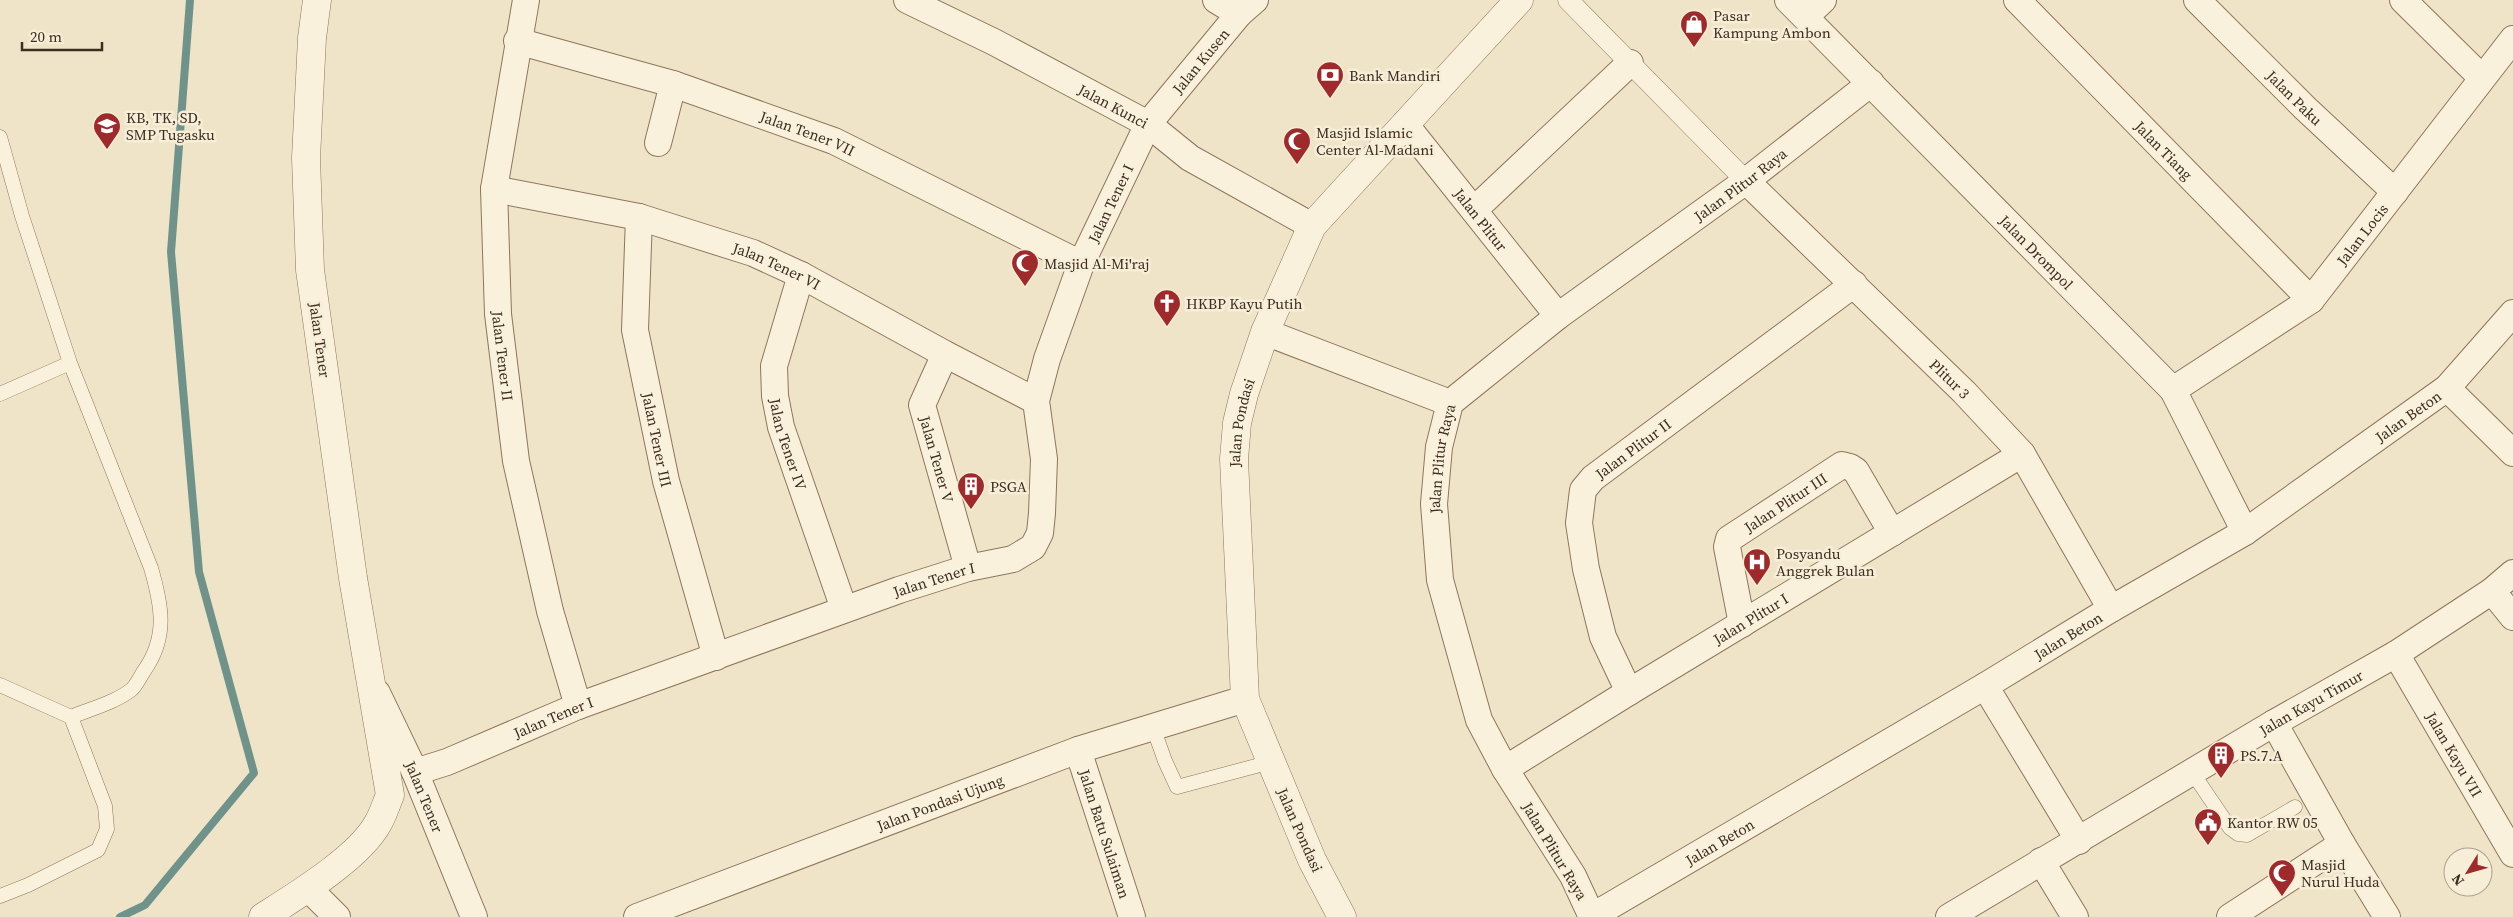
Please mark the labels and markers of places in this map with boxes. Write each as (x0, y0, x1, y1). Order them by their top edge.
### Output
place label: Pasar Kampung Ambon (1713, 5, 1831, 43)
shop icon: Pasar Kampung Ambon (1679, 9, 1709, 48)
bank icon: Bank Mandiri (1315, 60, 1345, 99)
place label: Bank Mandiri (1349, 65, 1440, 86)
place label: KB, TK, SD, SMP Tugasku (126, 107, 215, 145)
school or university icon: KB, TK, SD, SMP Tugasku (92, 111, 122, 150)
place label: Masjid Islamic Center Al-Madani (1316, 122, 1434, 160)
mosque icon: Masjid Islamic Center Al-Madani (1282, 126, 1312, 165)
mosque icon: Masjid Al-Mi'raj (1010, 248, 1040, 287)
place label: Masjid Al-Mi'raj (1044, 253, 1150, 274)
church icon: HKBP Kayu Putih (1152, 288, 1182, 327)
place label: HKBP Kayu Putih (1186, 293, 1302, 314)
building icon: PSGA (956, 471, 986, 510)
place label: PSGA (990, 476, 1027, 497)
place label: Posyandu Anggrek Bulan (1776, 543, 1875, 581)
hospital icon: Posyandu Anggrek Bulan (1742, 547, 1772, 586)
building icon: PS.7.A (2206, 740, 2236, 779)
place label: PS.7.A (2240, 745, 2283, 766)
public building icon: Kantor RW 05 (2193, 807, 2223, 846)
place label: Kantor RW 05 (2227, 812, 2318, 833)
place label: Masjid Nurul Huda (2301, 854, 2380, 892)
mosque icon: Masjid Nurul Huda (2267, 858, 2297, 897)

